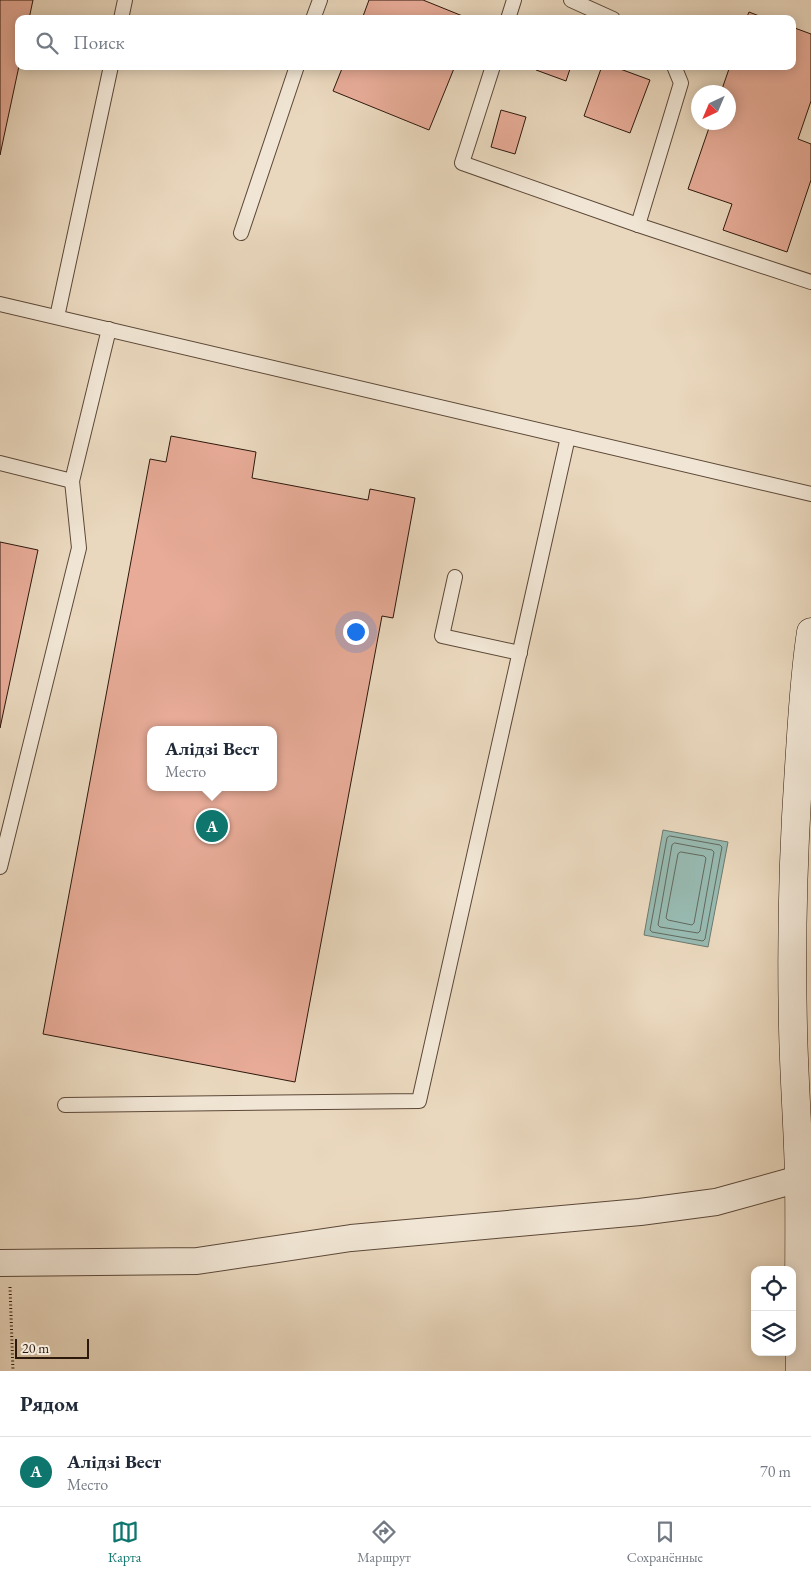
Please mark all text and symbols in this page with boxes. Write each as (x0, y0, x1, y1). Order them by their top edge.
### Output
search box (15, 15, 796, 70)
icon: search (33, 29, 61, 57)
text: Поиск (73, 30, 125, 55)
north arrow (691, 85, 736, 130)
your location (343, 619, 369, 645)
popup (147, 726, 277, 791)
text: Алідзі Вест (165, 736, 259, 761)
text: Место (165, 761, 206, 782)
pin: A (196, 807, 228, 845)
map controls (751, 1266, 796, 1356)
button: locate (751, 1266, 796, 1311)
button: layers (751, 1311, 796, 1356)
scale bar (15, 1336, 89, 1359)
text: 20 m (22, 1339, 49, 1357)
text: Рядом (20, 1390, 79, 1417)
text: Алідзі Вест (67, 1449, 161, 1474)
text: A (30, 1461, 42, 1482)
text: 70 m (760, 1461, 791, 1482)
text: Место (67, 1474, 108, 1495)
tab: Карта (108, 1518, 141, 1566)
tab: Маршрут (357, 1518, 411, 1566)
tab: Сохранённые (627, 1518, 703, 1566)

